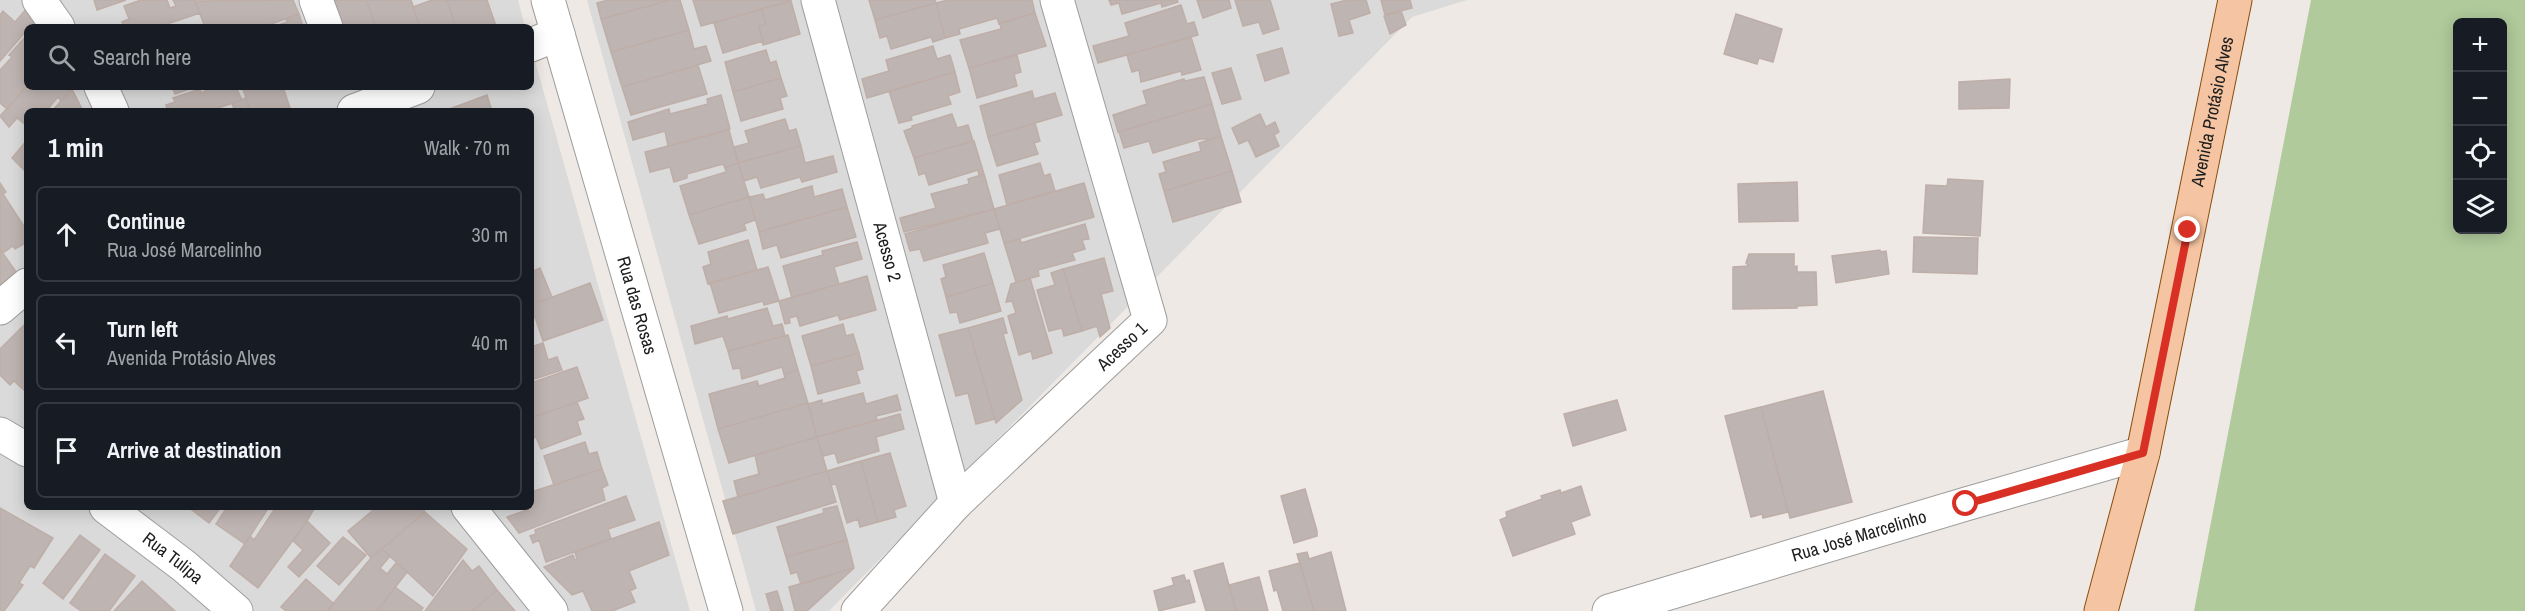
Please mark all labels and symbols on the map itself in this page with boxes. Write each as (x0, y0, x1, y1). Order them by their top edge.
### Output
street label: Avenida Protásio Alves (2184, 34, 2239, 190)
route end (2174, 216, 2200, 242)
street label: Acesso 2 (867, 218, 908, 284)
street label: Rua das Rosas (611, 253, 664, 357)
street label: Acesso 1 (1090, 316, 1153, 377)
route start (1952, 490, 1978, 516)
street label: Rua José Marcelinho (1788, 504, 1929, 568)
street label: Rua Tulipa (138, 526, 209, 589)

